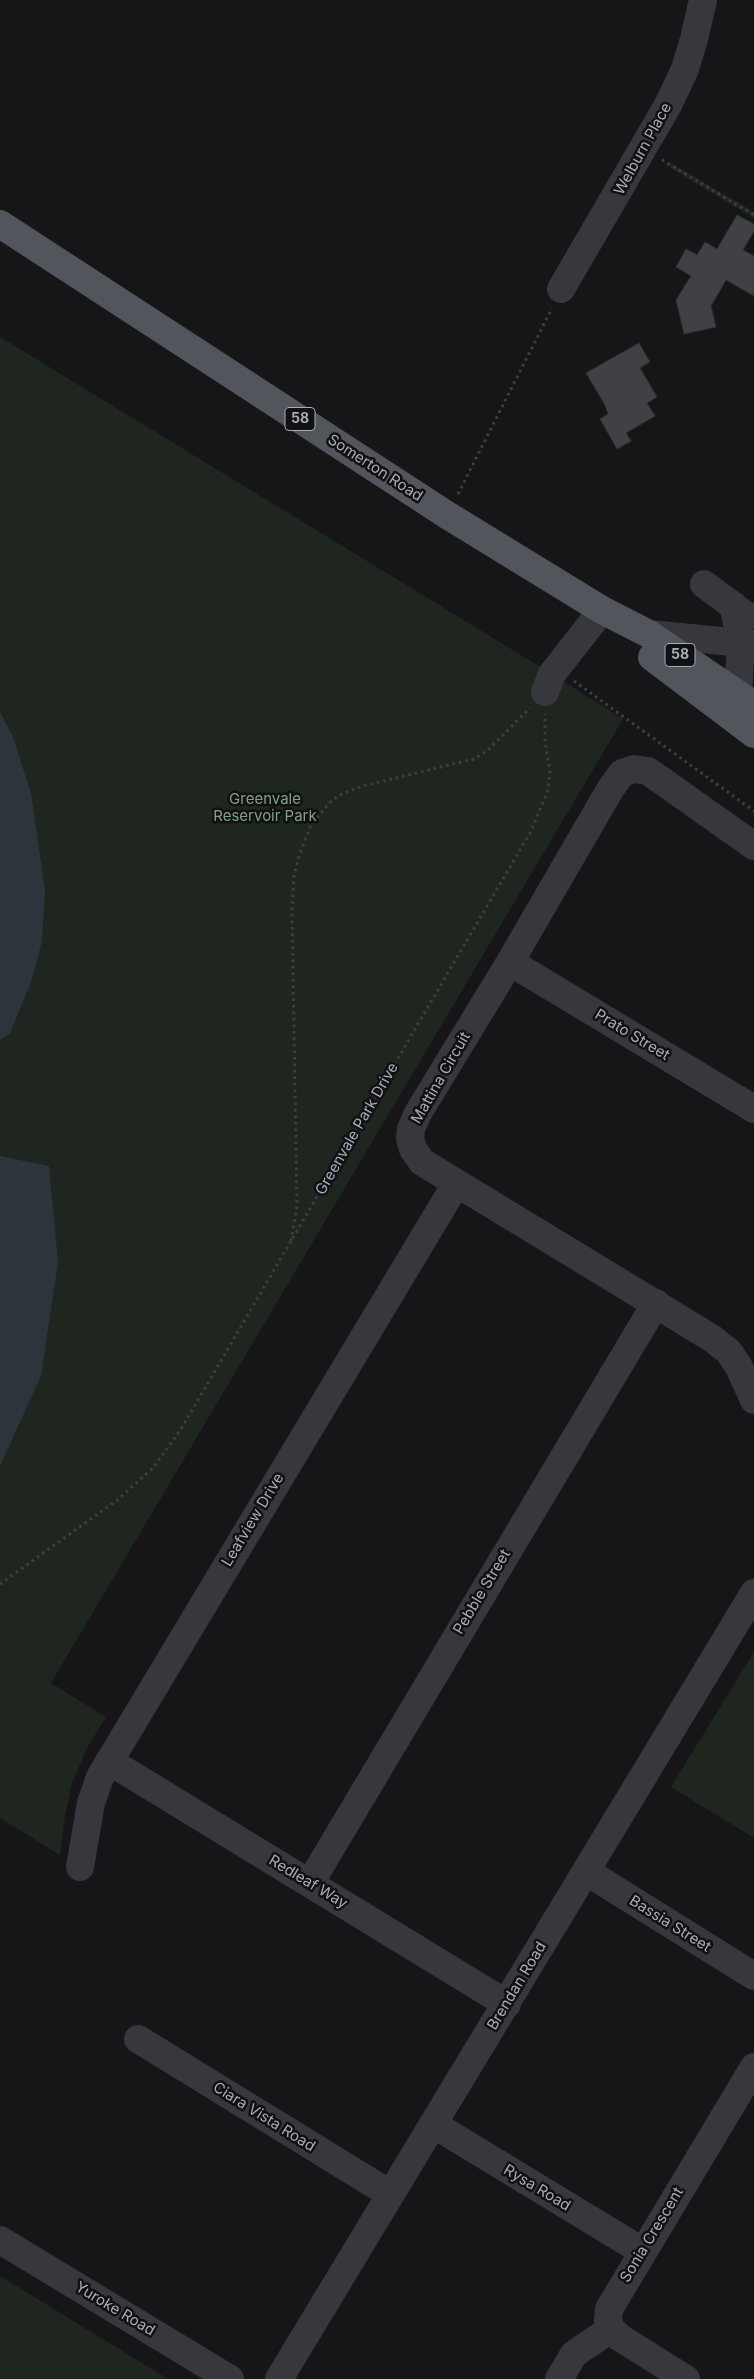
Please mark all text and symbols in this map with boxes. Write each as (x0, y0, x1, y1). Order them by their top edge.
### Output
street label: Welburn Place (610, 100, 676, 198)
road number: 58 (285, 408, 315, 430)
street label: Somerton Road (324, 431, 426, 505)
road number: 58 (665, 644, 695, 666)
park label: Greenvale Reservoir Park (213, 790, 317, 825)
street label: Prato Street (591, 1006, 673, 1064)
street label: Mattina Circuit (408, 1029, 474, 1127)
street label: Greenvale Park Drive (312, 1060, 402, 1198)
street label: Leafview Drive (218, 1470, 288, 1570)
street label: Pebble Street (450, 1546, 514, 1638)
street label: Redleaf Way (265, 1851, 351, 1913)
street label: Bassia Street (626, 1892, 714, 1956)
street label: Brendan Road (484, 1939, 550, 2033)
street label: Ciara Vista Road (210, 2078, 318, 2156)
street label: Rysa Road (500, 2161, 574, 2215)
street label: Sonia Crescent (617, 2184, 687, 2286)
street label: Yuroke Road (72, 2278, 158, 2340)

